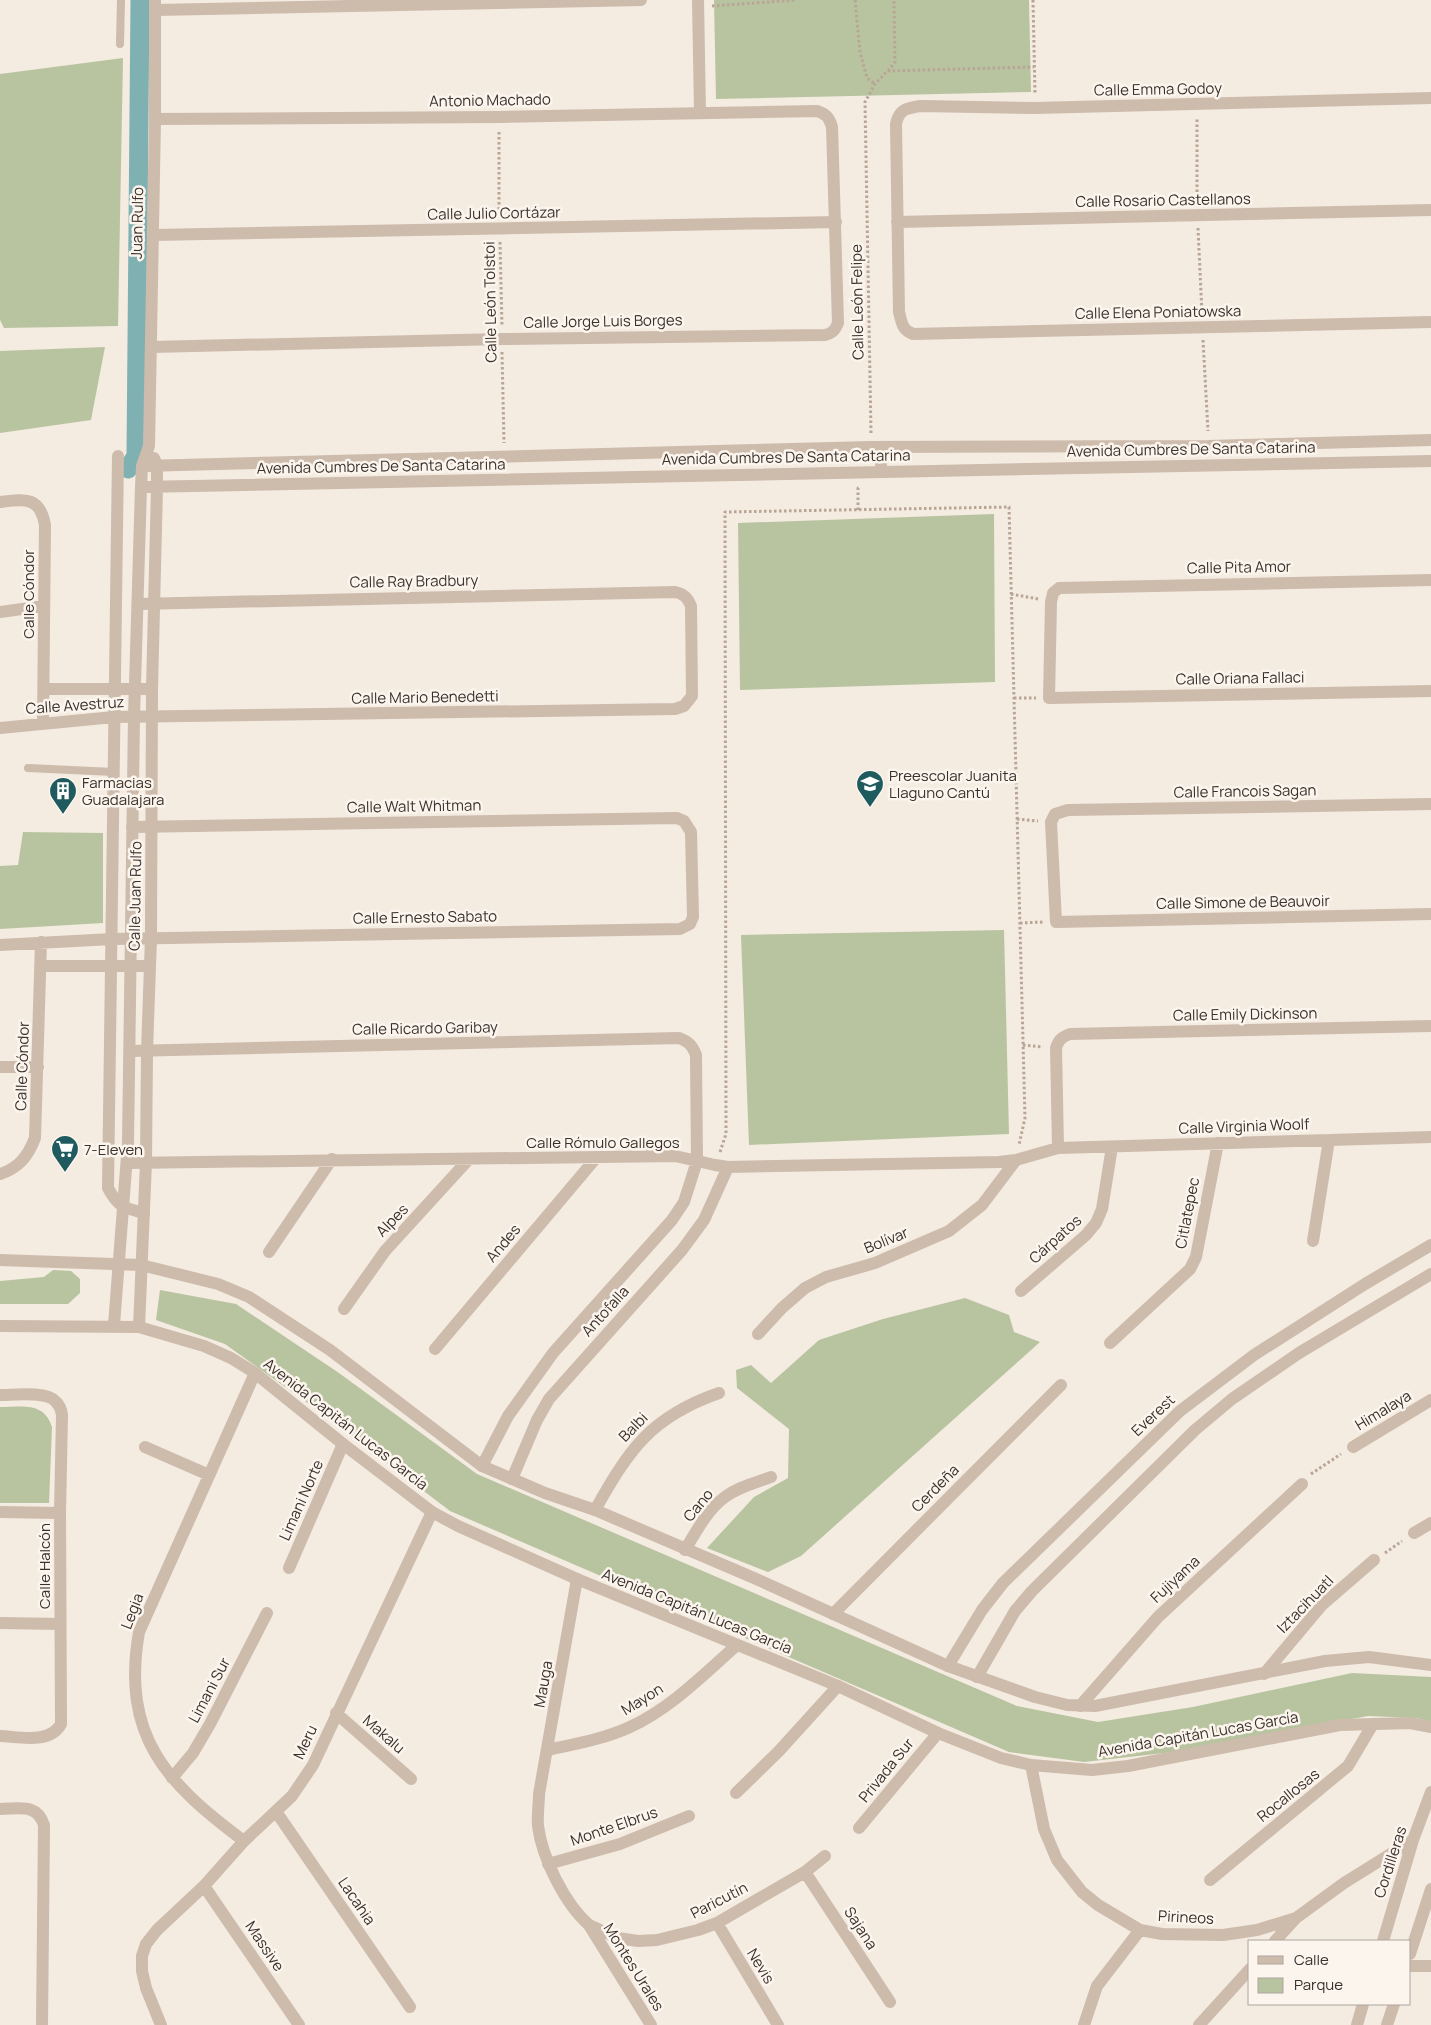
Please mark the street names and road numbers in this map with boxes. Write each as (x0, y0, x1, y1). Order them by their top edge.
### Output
street label: Calle Emma Godoy (1094, 77, 1222, 101)
street label: Antonio Machado (429, 88, 551, 112)
street label: Juan Rulfo (126, 187, 148, 259)
street label: Calle Rosario Castellanos (1075, 188, 1251, 212)
street label: Calle Julio Cortázar (427, 201, 561, 225)
street label: Calle León Tolstoi (478, 241, 502, 363)
street label: Calle León Felipe (845, 244, 869, 360)
street label: Calle Elena Poniatowska (1075, 300, 1241, 324)
street label: Calle Jorge Luis Borges (523, 309, 683, 333)
street label: Avenida Cumbres De Santa Catarina (1066, 436, 1316, 462)
street label: Avenida Cumbres De Santa Catarina (661, 444, 911, 470)
street label: Avenida Cumbres De Santa Catarina (256, 453, 506, 479)
street label: Calle Cóndor (18, 549, 39, 639)
street label: Calle Pita Amor (1187, 556, 1292, 578)
street label: Calle Ray Bradbury (350, 569, 479, 593)
street label: Calle Oriana Fallaci (1175, 666, 1305, 690)
street label: Calle Mario Benedetti (351, 685, 499, 709)
street label: Calle Avestruz (25, 691, 125, 719)
street label: Calle Francois Sagan (1173, 779, 1317, 803)
street label: Calle Walt Whitman (347, 794, 481, 818)
street label: Calle Juan Rulfo (124, 841, 146, 951)
street label: Calle Simone de Beauvoir (1156, 890, 1331, 914)
street label: Calle Ernesto Sabato (353, 905, 497, 929)
street label: Calle Emily Dickinson (1173, 1002, 1317, 1026)
street label: Calle Ricardo Garibay (352, 1016, 498, 1040)
street label: Calle Cóndor (10, 1020, 34, 1111)
street label: Calle Virginia Woolf (1178, 1113, 1311, 1139)
street label: Calle Rómulo Gallegos (526, 1132, 680, 1153)
street label: Citlatepec (1170, 1176, 1204, 1250)
street label: Alpes (371, 1199, 413, 1241)
street label: Cárpatos (1024, 1210, 1086, 1268)
street label: Andes (481, 1219, 525, 1267)
street label: Bolívar (861, 1221, 912, 1258)
street label: Antofalla (577, 1281, 633, 1341)
street label: Avenida Capitán Lucas García (259, 1353, 433, 1495)
street label: Himalaya (1351, 1385, 1415, 1435)
street label: Everest (1127, 1389, 1179, 1441)
street label: Balbi (614, 1408, 652, 1446)
street label: Limani Norte (274, 1456, 328, 1544)
street label: Cerdeña (906, 1459, 964, 1517)
street label: Cano (678, 1484, 718, 1526)
street label: Calle Halcón (34, 1523, 55, 1609)
street label: Fujiyama (1146, 1551, 1204, 1607)
street label: Avenida Capitán Lucas García (599, 1563, 795, 1659)
street label: Iztacihuatl (1272, 1570, 1338, 1638)
street label: Legia (116, 1590, 148, 1632)
street label: Limani Sur (183, 1653, 235, 1726)
street label: Mauga (529, 1659, 557, 1709)
street label: Mayon (617, 1678, 667, 1720)
street label: Avenida Capitán Lucas García (1096, 1706, 1300, 1762)
street label: Makalu (359, 1710, 409, 1758)
street label: Meru (288, 1721, 322, 1763)
street label: Privada Sur (854, 1733, 919, 1807)
street label: Rocallosas (1252, 1763, 1324, 1827)
street label: Monte Elbrus (568, 1801, 661, 1851)
street label: Cordilleras (1369, 1823, 1412, 1901)
street label: Lacahia (333, 1873, 381, 1929)
street label: Paricutín (687, 1877, 751, 1923)
street label: Sajana (839, 1903, 883, 1953)
street label: Pirineos (1158, 1905, 1215, 1929)
street label: Massive (241, 1917, 290, 1975)
street label: Montes Urales (599, 1919, 669, 2015)
street label: Nevis (742, 1944, 780, 1988)

